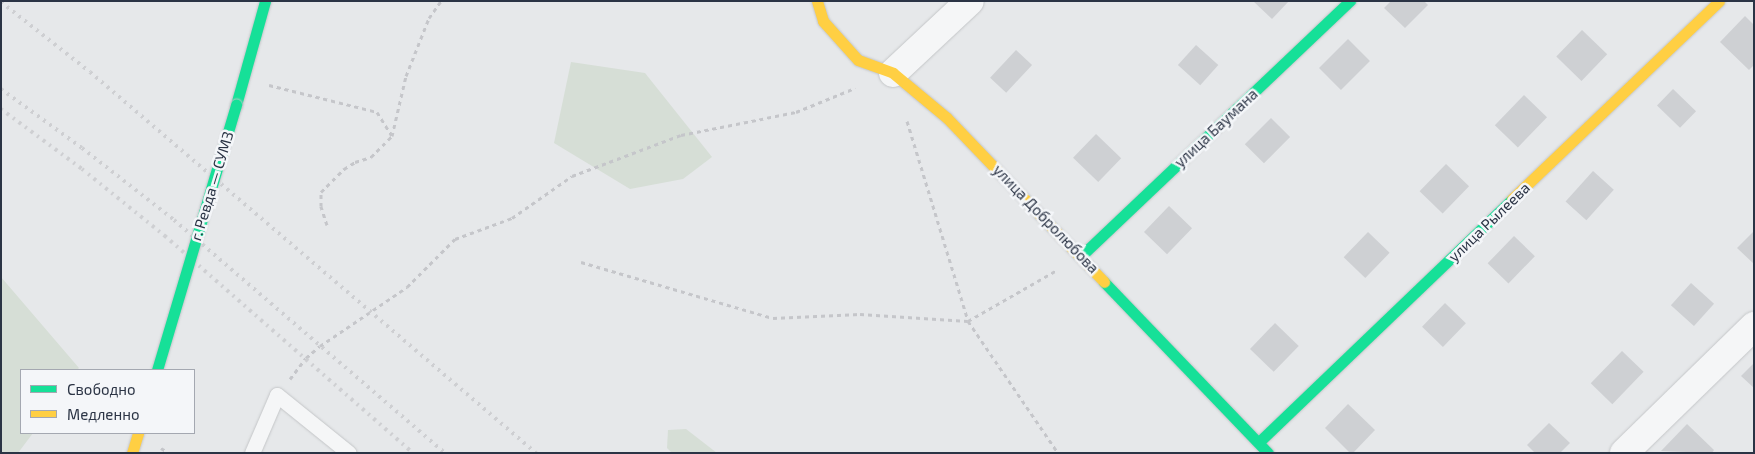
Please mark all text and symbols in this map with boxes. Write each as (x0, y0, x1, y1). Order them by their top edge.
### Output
street label: улица Баумана (1171, 85, 1261, 171)
street label: г. Ревда — СУМЗ (187, 129, 237, 243)
street label: улица Добролюбова (989, 161, 1103, 277)
street label: улица Рылеева (1445, 179, 1533, 265)
legend (20, 369, 195, 434)
text: Свободно (67, 380, 136, 398)
text: Медленно (67, 405, 140, 423)

